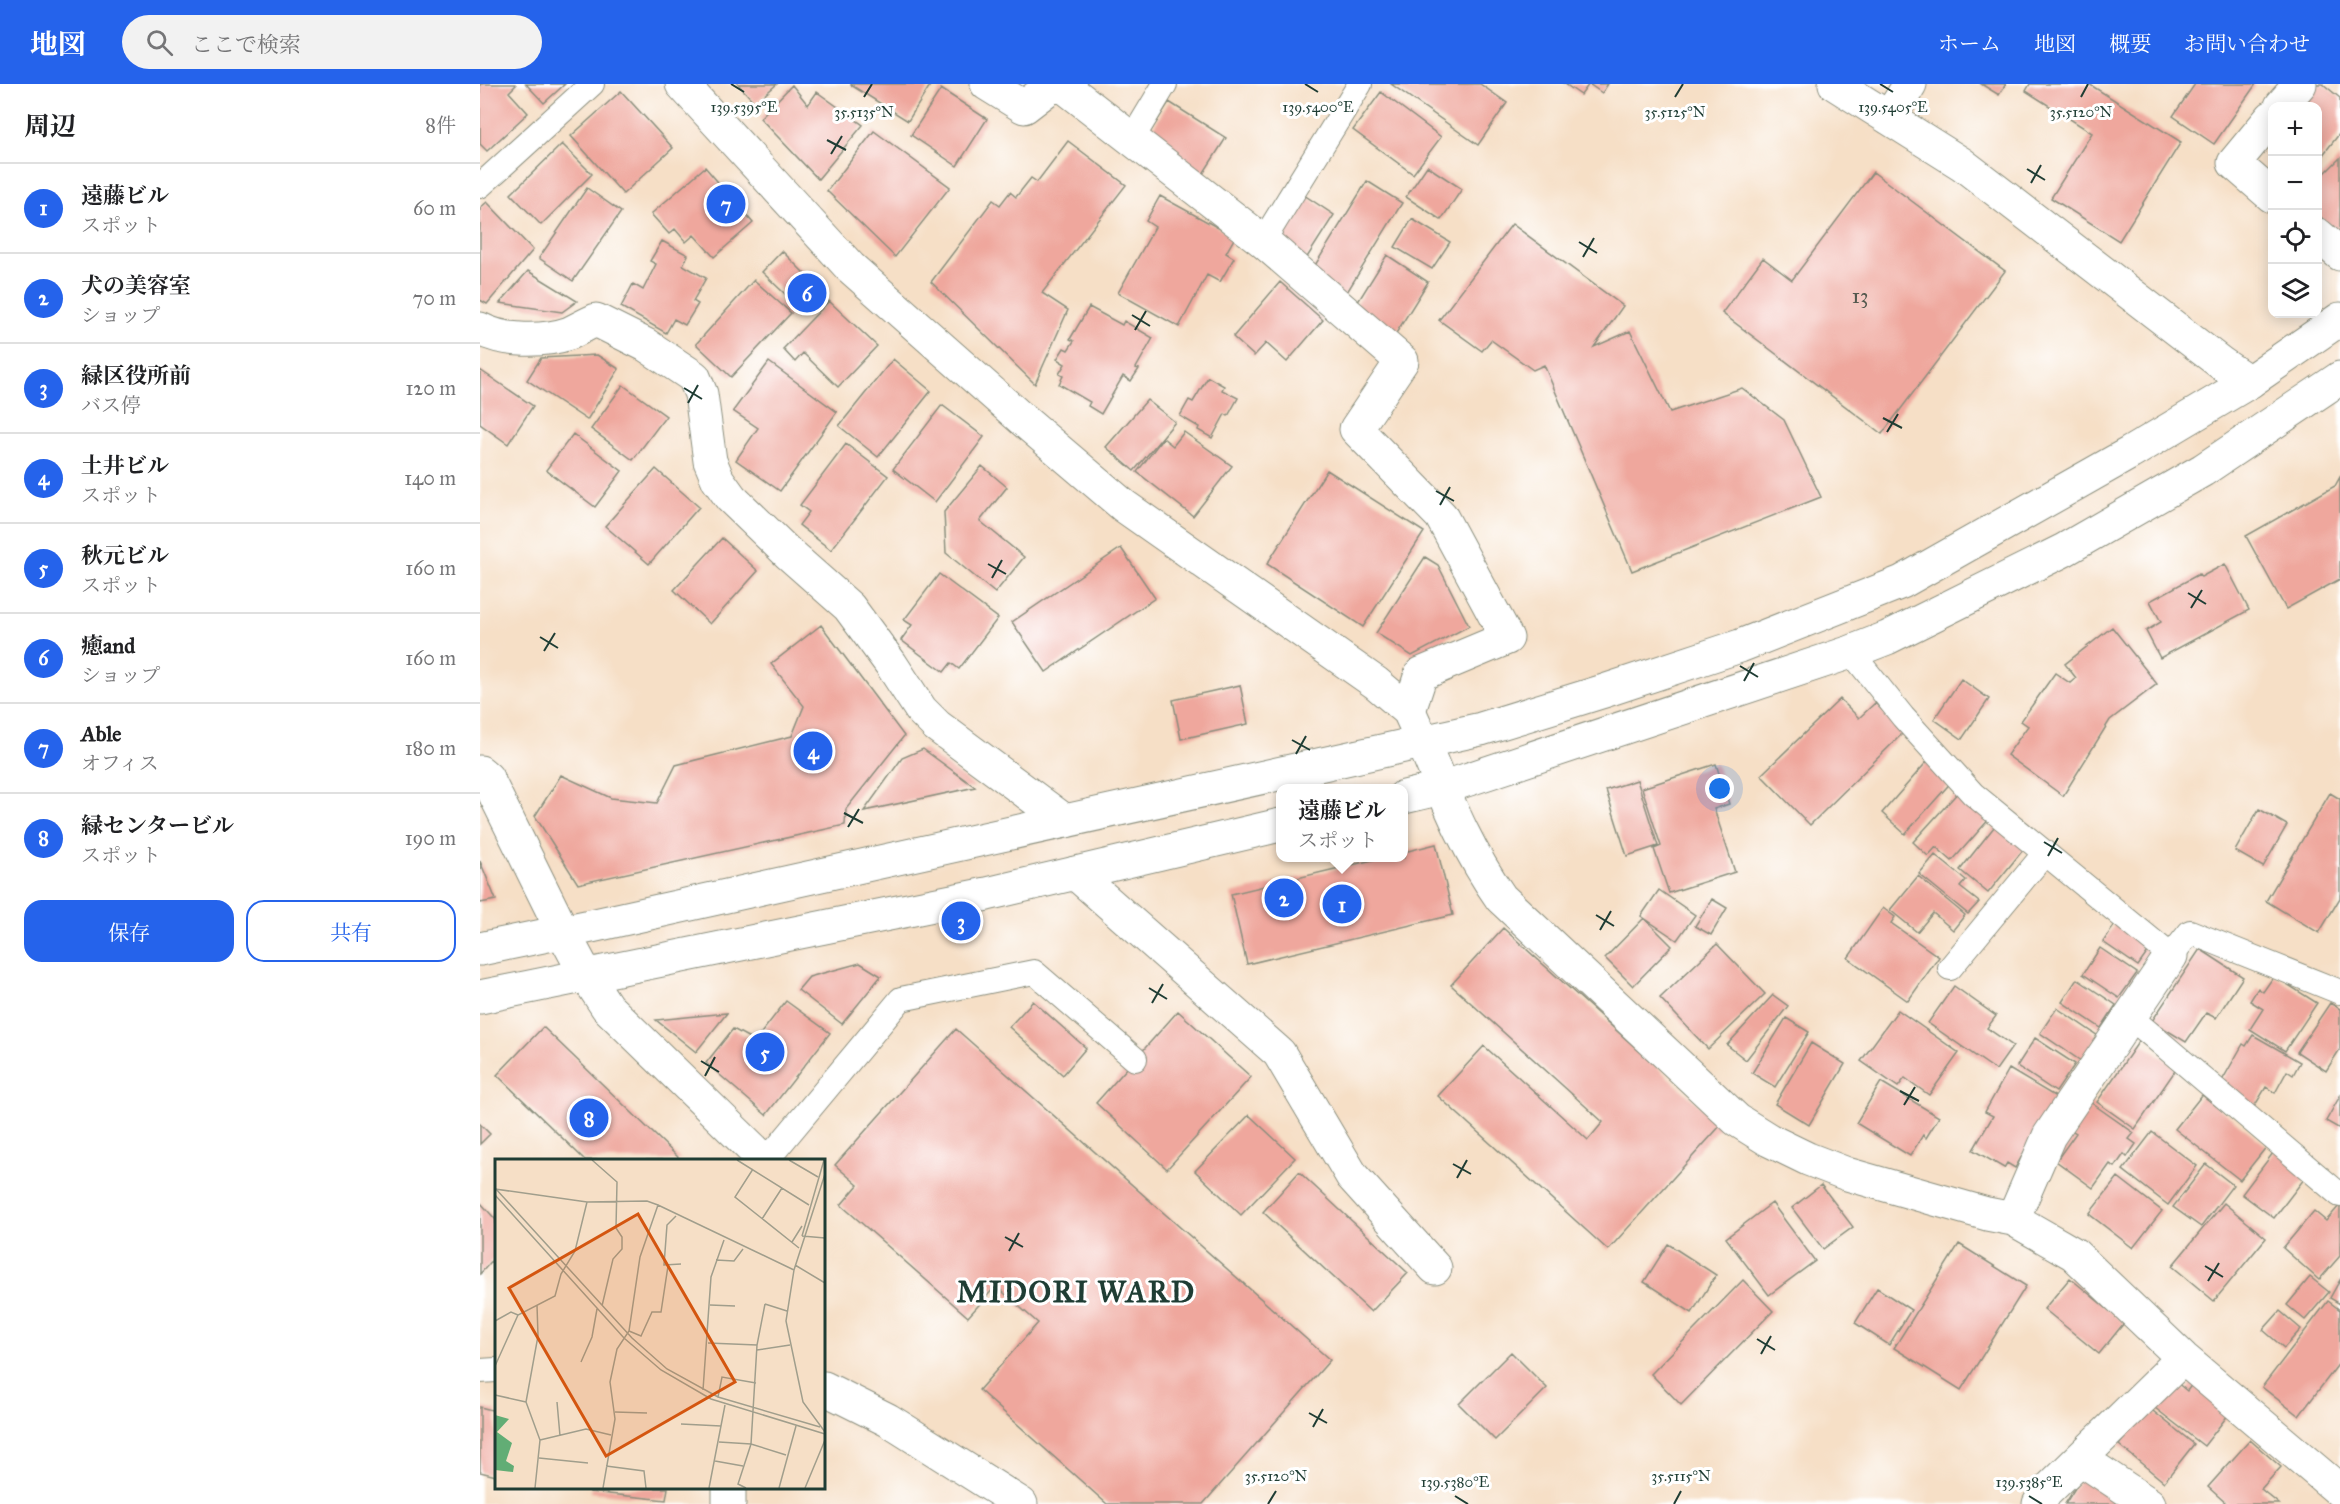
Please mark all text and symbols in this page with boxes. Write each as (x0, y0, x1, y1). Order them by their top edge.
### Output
search box (122, 15, 542, 69)
icon: search (143, 26, 176, 59)
text: 地図 (30, 27, 86, 62)
text: ここで検索 (191, 31, 301, 58)
text: ホーム (1938, 31, 2001, 57)
text: 地図 (2034, 31, 2076, 57)
text: 概要 (2109, 31, 2151, 57)
text: お問い合わせ (2184, 31, 2310, 57)
text: 139.5395°E (710, 98, 778, 116)
text: 139.5400°E (1282, 98, 1354, 116)
text: 139.5405°E (1858, 98, 1928, 116)
map controls (2268, 102, 2322, 318)
button: + (2268, 102, 2322, 156)
text: 35.5135°N (834, 103, 894, 121)
text: 35.5125°N (1645, 103, 1706, 121)
text: 35.5120°N (2050, 103, 2113, 121)
text: 周辺 (24, 110, 76, 142)
text: 8件 (425, 113, 456, 137)
button: − (2268, 156, 2322, 210)
text: 遠藤ビル (81, 182, 169, 209)
pin: 7 (706, 182, 746, 226)
text: 1 (40, 196, 47, 220)
text: 60 m (413, 196, 456, 220)
button: locate (2268, 210, 2322, 264)
text: スポット (81, 213, 161, 237)
button: layers (2268, 264, 2322, 318)
pin: 6 (788, 270, 826, 316)
text: 犬の美容室 (81, 272, 191, 299)
house number: 13 (1852, 283, 1868, 309)
text: 2 (39, 286, 48, 310)
text: 70 m (413, 286, 456, 310)
text: ショップ (81, 303, 161, 327)
text: 緑区役所前 (81, 362, 191, 389)
text: 3 (40, 376, 48, 400)
text: 120 m (405, 376, 456, 400)
text: バス停 (81, 393, 141, 417)
text: 土井ビル (81, 452, 169, 479)
text: 4 (38, 466, 49, 490)
text: 140 m (404, 466, 456, 490)
text: スポット (81, 483, 161, 507)
text: 秋元ビル (81, 542, 169, 569)
text: 5 (39, 556, 48, 580)
text: 160 m (405, 556, 456, 580)
text: スポット (81, 573, 161, 597)
text: 癒and (81, 632, 135, 659)
text: 6 (38, 646, 49, 670)
text: 160 m (405, 646, 456, 670)
text: ショップ (81, 663, 161, 687)
text: Able (81, 720, 121, 747)
pin: 4 (794, 728, 832, 774)
text: 7 (38, 736, 49, 760)
text: 180 m (405, 736, 456, 760)
text: オフィス (81, 751, 159, 775)
your location (1705, 774, 1734, 803)
popup (1276, 784, 1408, 862)
text: 遠藤ビル (1298, 797, 1386, 824)
text: 緑センタービル (81, 812, 234, 839)
text: 8 (38, 826, 49, 850)
text: 190 m (405, 826, 456, 850)
text: スポット (1298, 828, 1378, 852)
text: スポット (81, 843, 161, 867)
pin: 2 (1264, 876, 1304, 920)
pin: 1 (1322, 882, 1362, 926)
pin: 3 (942, 898, 980, 944)
button: 保存 (24, 900, 234, 962)
button: 共有 (246, 900, 456, 962)
pin: 5 (746, 1030, 784, 1074)
pin: 8 (570, 1096, 608, 1140)
inset map (495, 1159, 825, 1489)
district label: MIDORI WARD (956, 1274, 1196, 1310)
text: 35.5120°N (1245, 1467, 1308, 1485)
text: 35.5115°N (1651, 1467, 1711, 1485)
text: 139.5380°E (1421, 1473, 1490, 1491)
text: 139.5385°E (1996, 1473, 2063, 1491)

